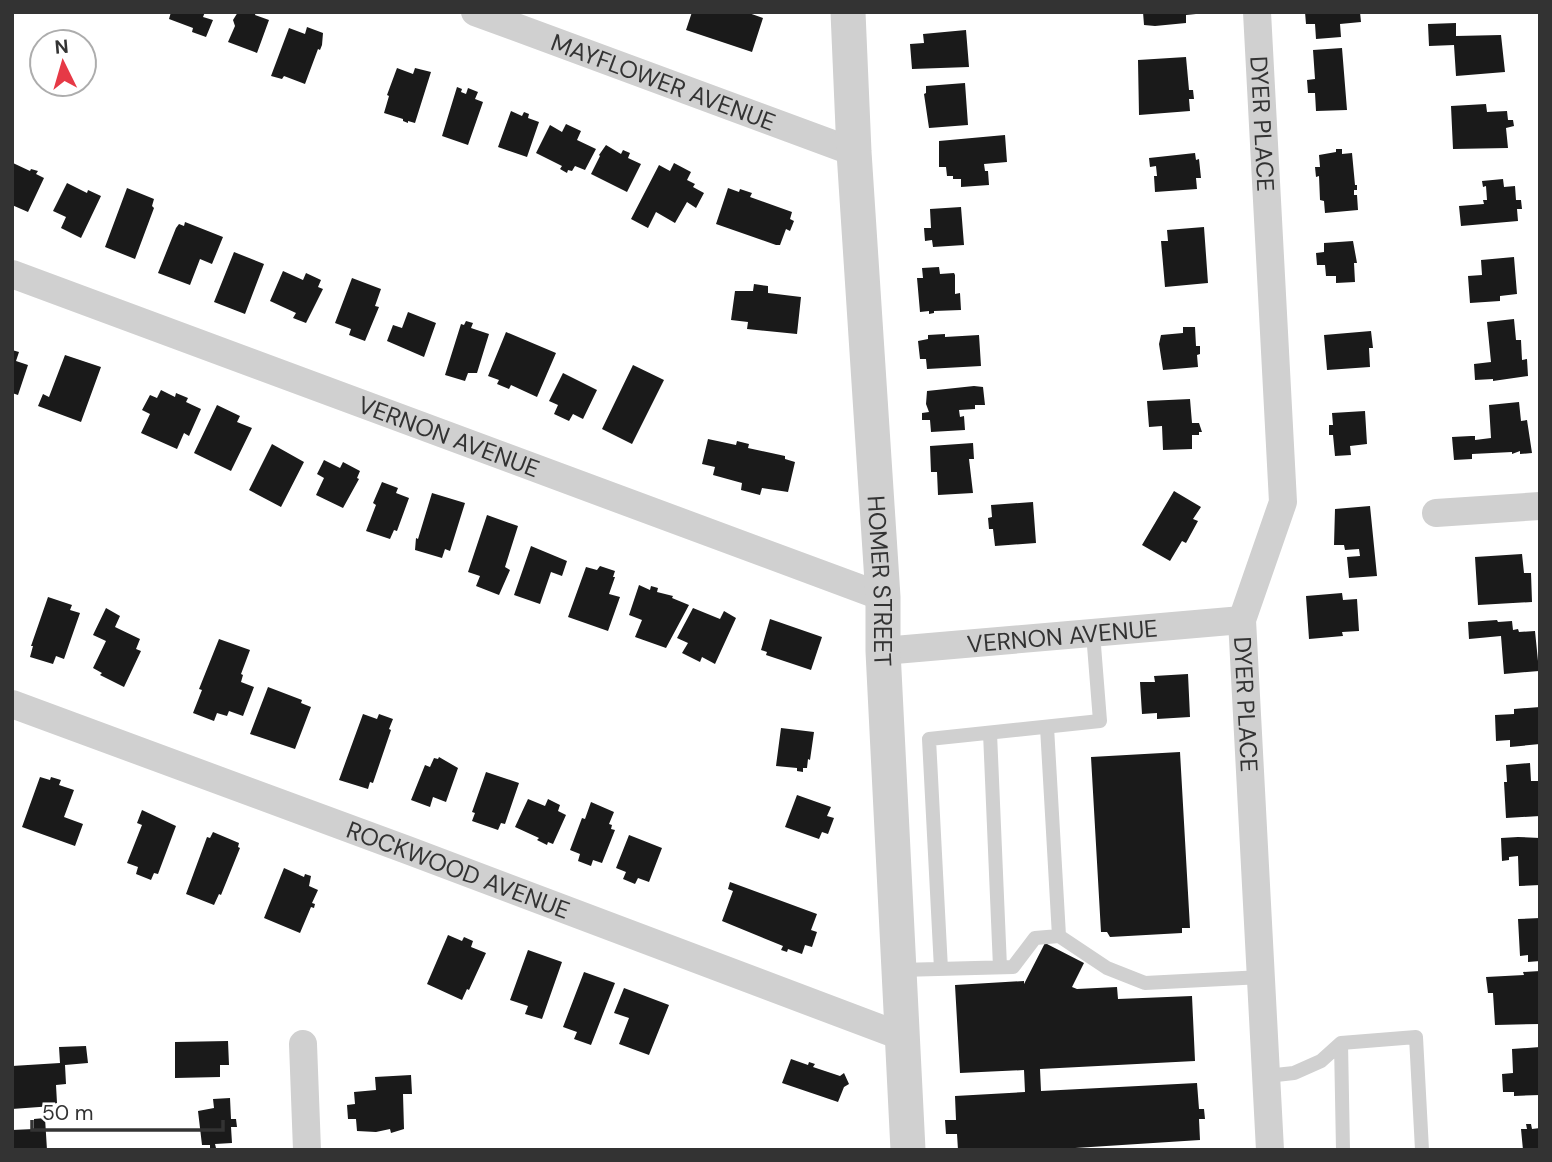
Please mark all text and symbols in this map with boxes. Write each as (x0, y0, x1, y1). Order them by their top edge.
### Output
street label: MAYFLOWER AVENUE (547, 26, 780, 137)
north arrow (28, 28, 98, 98)
text: N (54, 34, 70, 60)
street label: DYER PLACE (1244, 55, 1282, 192)
street label: VERNON AVENUE (354, 388, 544, 484)
street label: HOMER STREET (861, 495, 899, 667)
street label: VERNON AVENUE (966, 612, 1159, 659)
street label: DYER PLACE (1227, 636, 1266, 773)
street label: ROCKWOOD AVENUE (342, 814, 574, 925)
scale bar (32, 1088, 222, 1132)
text: 50 m (42, 1099, 93, 1127)

